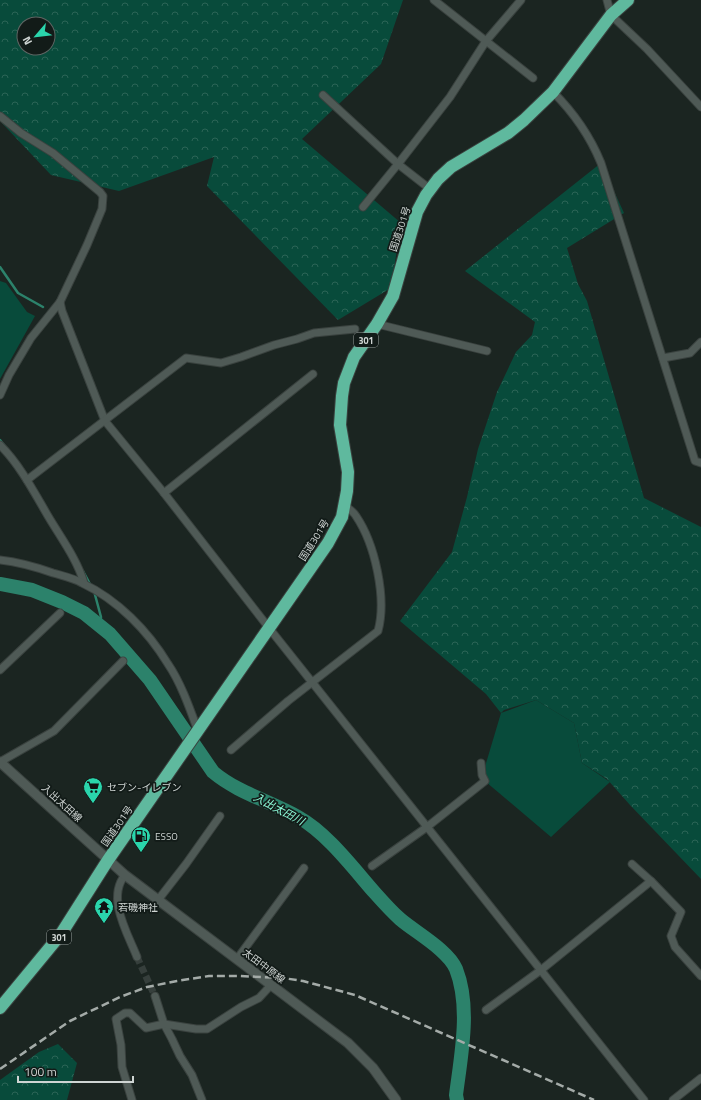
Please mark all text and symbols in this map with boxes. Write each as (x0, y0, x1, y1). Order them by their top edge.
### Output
north arrow (16, 16, 56, 56)
text: N (18, 34, 36, 48)
street label: 国道301号 (386, 204, 414, 254)
road number: 301 (354, 333, 378, 347)
street label: 国道301号 (295, 516, 333, 564)
supermarket icon: セブン-イレブン (82, 776, 104, 804)
place label: セブン-イレブン (107, 780, 181, 795)
street label: 入出太田線 (38, 781, 86, 825)
water label: 入出太田川 (251, 789, 308, 829)
street label: 国道301号 (97, 803, 137, 849)
fuel station icon: ESSO (130, 825, 152, 853)
place label: ESSO (155, 829, 178, 844)
temple icon: 若磯神社 (93, 896, 115, 924)
place label: 若磯神社 (118, 900, 158, 915)
road number: 301 (47, 930, 71, 944)
street label: 太田中原線 (240, 945, 288, 987)
scale bar (18, 1058, 133, 1084)
text: 100 m (24, 1062, 57, 1081)

